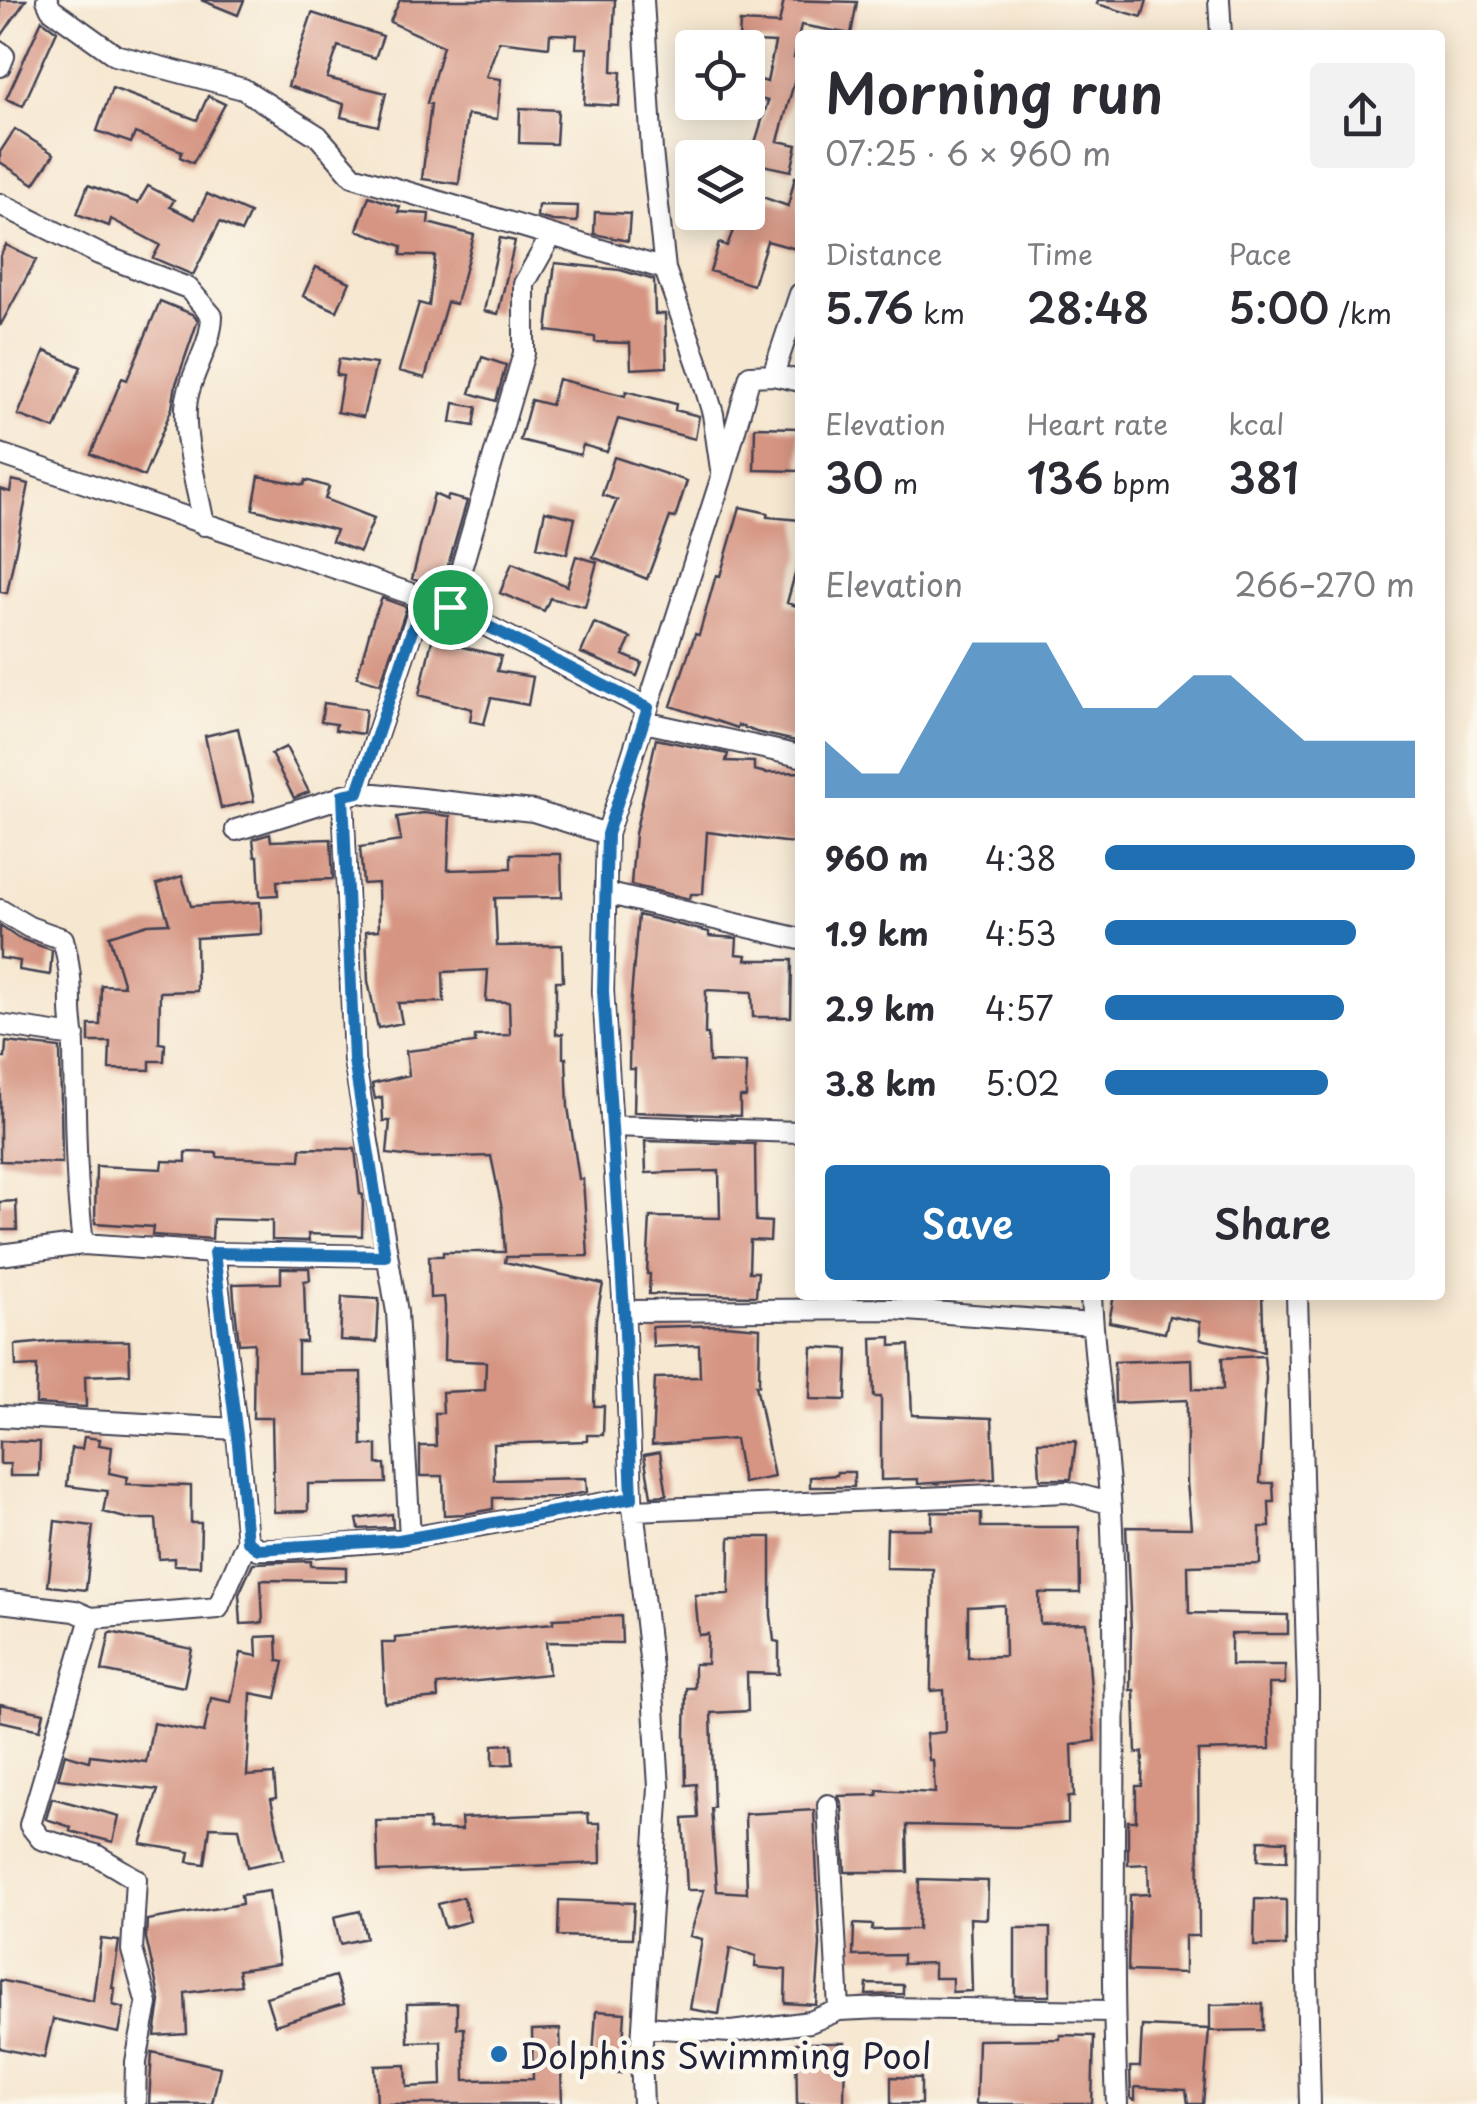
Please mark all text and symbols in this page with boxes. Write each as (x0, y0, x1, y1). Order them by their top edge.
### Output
map controls (675, 30, 765, 230)
button: locate (675, 30, 765, 120)
text: Morning run (825, 50, 1163, 133)
button: share (1310, 63, 1415, 168)
text: 07:25 · 6 × 960 m (825, 129, 1111, 177)
button: layers (675, 140, 765, 230)
text: Distance (825, 232, 943, 275)
text: Time (1027, 232, 1093, 275)
text: Pace (1228, 232, 1292, 275)
text: 5.76 (825, 275, 914, 338)
text: 28:48 (1027, 275, 1149, 338)
text: 5:00 (1228, 275, 1329, 338)
text: km (914, 291, 965, 334)
text: /km (1329, 291, 1392, 334)
text: Elevation (825, 402, 946, 445)
text: Heart rate (1027, 402, 1168, 445)
text: kcal (1228, 402, 1284, 445)
text: 30 (825, 445, 884, 508)
text: 136 (1027, 445, 1103, 508)
text: 381 (1228, 445, 1299, 508)
text: m (884, 461, 918, 504)
text: bpm (1103, 461, 1171, 504)
text: Elevation (825, 560, 963, 608)
text: 266–270 m (1234, 560, 1415, 608)
pin (408, 565, 493, 650)
icon: arrive (423, 580, 478, 635)
text: 960 m (825, 834, 929, 882)
text: 4:38 (985, 834, 1056, 882)
text: 1.9 km (825, 909, 929, 957)
text: 4:53 (985, 909, 1056, 957)
text: 2.9 km (825, 984, 935, 1032)
text: 4:57 (985, 984, 1054, 1032)
text: 3.8 km (825, 1059, 936, 1107)
text: 5:02 (985, 1059, 1060, 1107)
button: Save (825, 1165, 1110, 1280)
button: Share (1130, 1165, 1415, 1280)
place label: Dolphins Swimming Pool (519, 2028, 931, 2081)
marker: Dolphins Swimming Pool (488, 2043, 510, 2065)

